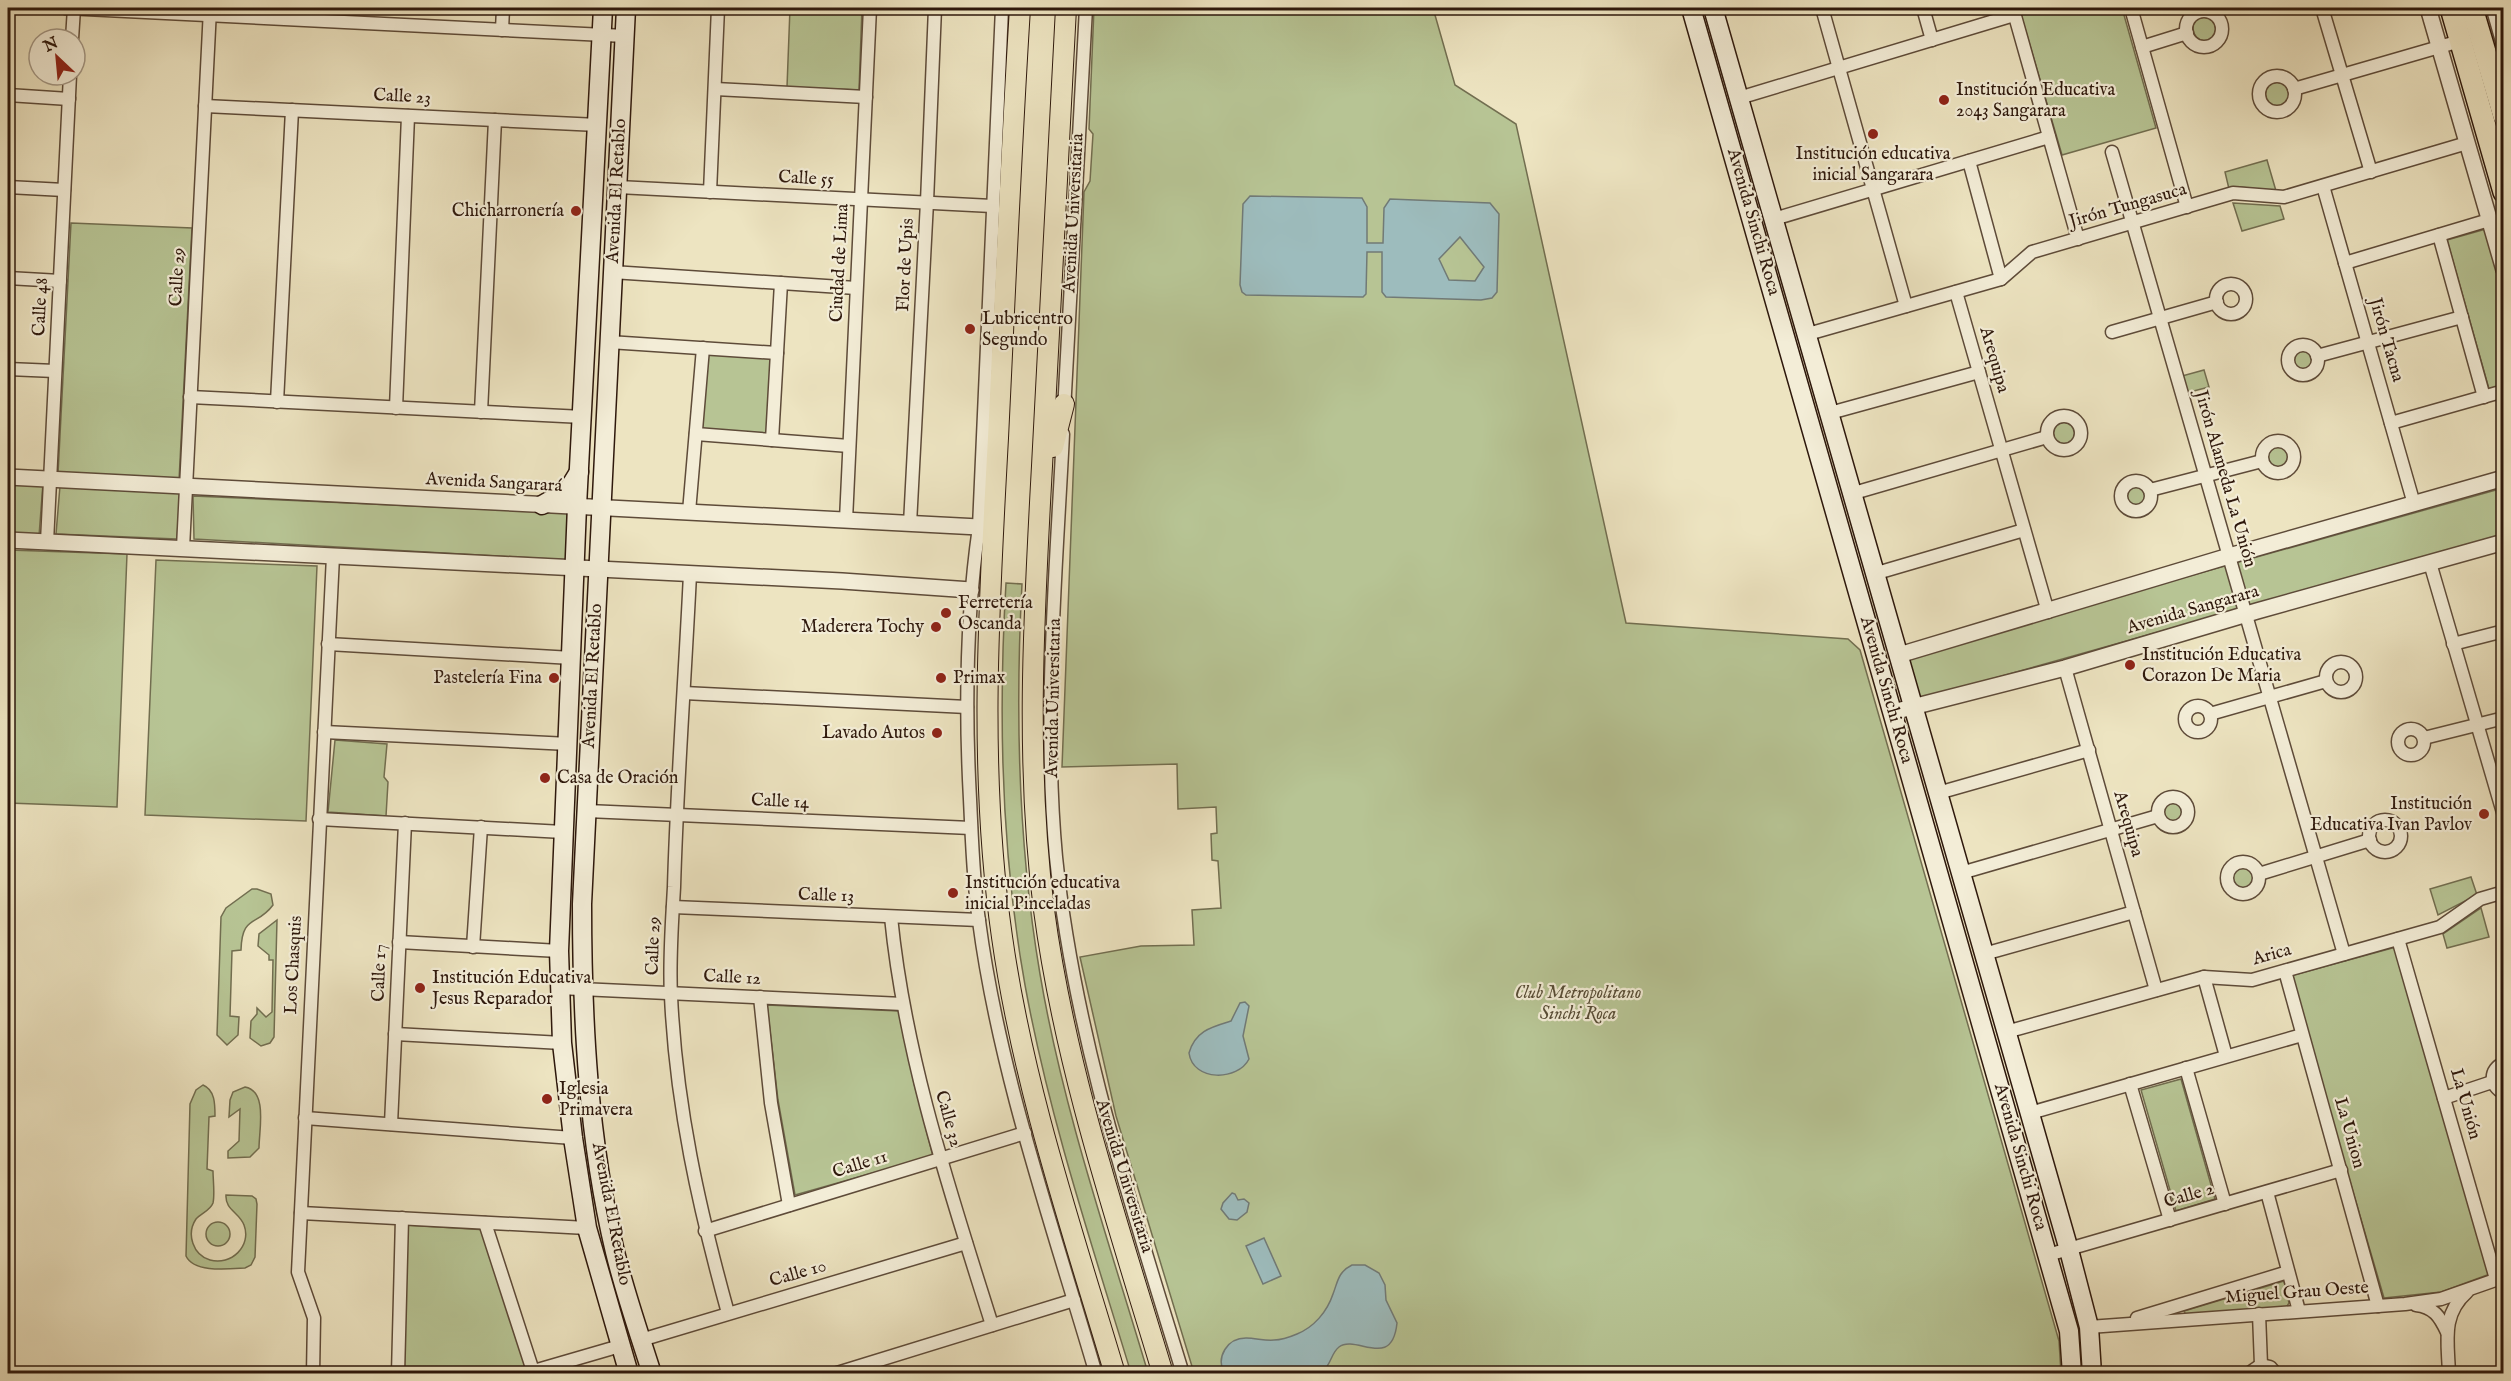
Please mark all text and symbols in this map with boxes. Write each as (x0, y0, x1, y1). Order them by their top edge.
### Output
north arrow (27, 27, 87, 87)
text: N (40, 33, 62, 58)
place label: Institución Educativa 2043 Sangarara (1956, 79, 2115, 123)
street label: Calle 23 (373, 84, 431, 110)
marker: Institución Educativa 2043 Sangarara (1937, 93, 1951, 107)
street label: Avenida El Retablo (602, 118, 632, 265)
marker: Institución educativa inicial Sangarara (1866, 127, 1880, 141)
street label: Avenida Universitaria (1058, 132, 1090, 294)
place label: Institución educativa inicial Sangarara (1795, 143, 1951, 187)
street label: Avenida Sinchi Roca (1721, 145, 1785, 298)
street label: Calle 55 (778, 166, 835, 192)
street label: Jirón Tungasuca (2065, 178, 2190, 234)
place label: Chicharronería (452, 200, 564, 223)
street label: Ciudad de Lima (825, 203, 855, 323)
marker: Chicharronería (569, 204, 583, 218)
street label: Flor de Upis (892, 218, 920, 312)
street label: Calle 29 (165, 247, 191, 307)
street label: Calle 48 (28, 277, 54, 337)
street label: Jirón Tacna (2362, 293, 2409, 385)
place label: Lubricentro Segundo (982, 308, 1073, 352)
marker: Lubricentro Segundo (963, 322, 977, 336)
street label: Arequipa (1973, 323, 2014, 396)
street label: Jirón Alameda La Unión (2188, 386, 2261, 570)
street label: Avenida Sangarará (424, 468, 563, 498)
street label: Avenida Sangarara (2123, 580, 2262, 640)
place label: Ferretería Oscanda (958, 592, 1033, 636)
street label: Avenida El Retablo (578, 603, 608, 750)
marker: Ferretería Oscanda (939, 606, 953, 620)
street label: Avenida Sinchi Roca (1854, 613, 1918, 766)
place label: Maderera Tochy (801, 616, 924, 639)
street label: Avenida Universitaria (1041, 618, 1067, 779)
marker: Maderera Tochy (929, 620, 943, 634)
place label: Institución Educativa Corazon De Maria (2142, 644, 2301, 688)
marker: Institución Educativa Corazon De Maria (2123, 658, 2137, 672)
place label: Pastelería Fina (433, 667, 542, 690)
place label: Primax (953, 667, 1006, 690)
marker: Pastelería Fina (547, 671, 561, 685)
marker: Primax (934, 671, 948, 685)
place label: Lavado Autos (822, 722, 925, 745)
marker: Lavado Autos (930, 726, 944, 740)
place label: Casa de Oración (557, 767, 679, 790)
marker: Casa de Oración (538, 771, 552, 785)
street label: Arequipa (2107, 787, 2148, 860)
street label: Calle 14 (750, 789, 810, 815)
place label: Institución Educativa Ivan Pavlov (2310, 793, 2473, 837)
marker: Institución Educativa Ivan Pavlov (2477, 807, 2491, 821)
place label: Institución educativa inicial Pinceladas (965, 872, 1120, 916)
street label: Calle 13 (798, 884, 854, 908)
marker: Institución educativa inicial Pinceladas (946, 886, 960, 900)
street label: Los Chasquis (280, 915, 308, 1015)
street label: Calle 29 (641, 916, 667, 976)
street label: Arica (2249, 939, 2294, 971)
street label: Calle 17 (367, 944, 393, 1002)
street label: Calle 12 (703, 965, 761, 991)
place label: Institución Educativa Jesus Reparador (430, 967, 591, 1011)
marker: Institución Educativa Jesus Reparador (413, 981, 427, 995)
park label: Club Metropolitano Sinchi Roca (1515, 982, 1641, 1026)
street label: La Unión (2444, 1066, 2486, 1143)
place label: Iglesia Primavera (559, 1078, 633, 1122)
street label: Avenida Sinchi Roca (1988, 1080, 2052, 1233)
street label: Calle 32 (929, 1088, 967, 1150)
marker: Iglesia Primavera (540, 1092, 554, 1106)
street label: Avenida Universitaria (1089, 1095, 1158, 1256)
street label: La Union (2328, 1095, 2370, 1172)
street label: Avenida El Retablo (586, 1140, 636, 1288)
street label: Calle 11 (830, 1146, 890, 1184)
street label: Calle 2 (2161, 1178, 2217, 1214)
street label: Calle 10 (767, 1255, 829, 1293)
street label: Miguel Grau Oeste (2224, 1277, 2370, 1309)

